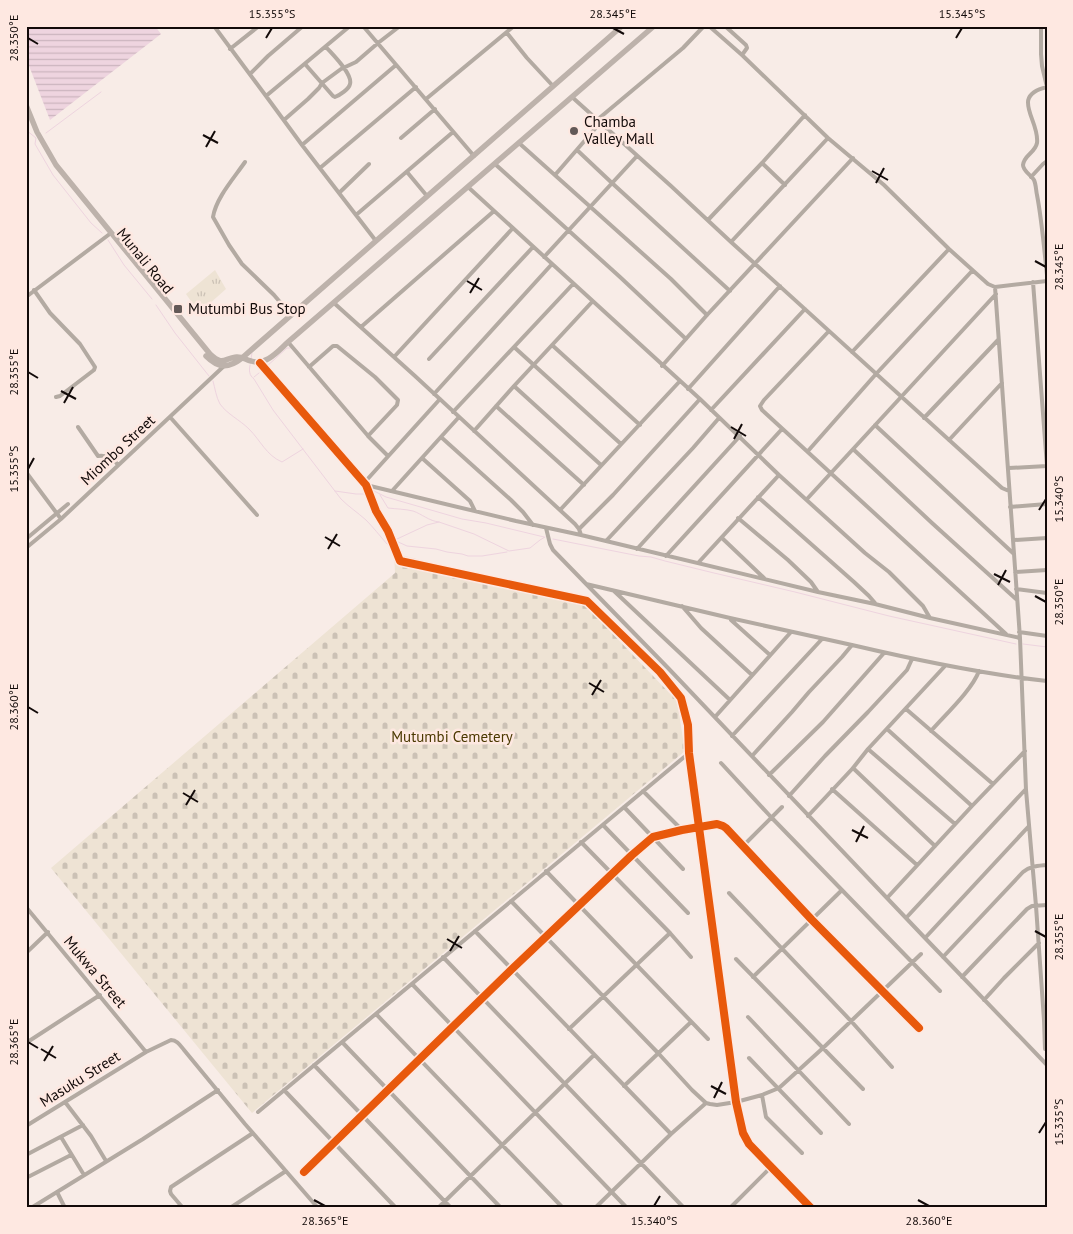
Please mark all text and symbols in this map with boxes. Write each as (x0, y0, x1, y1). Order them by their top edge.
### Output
text: 15.355°S (249, 6, 295, 21)
text: 28.345°E (590, 6, 636, 21)
text: 15.345°S (939, 6, 985, 21)
text: 28.350°E (6, 15, 21, 61)
place label: Chamba Valley Mall (583, 112, 654, 148)
marker: Chamba Valley Mall (568, 125, 580, 137)
street label: Munali Road (113, 224, 178, 298)
text: 28.345°E (1051, 244, 1066, 290)
place label: Mutumbi Bus Stop (188, 299, 306, 318)
marker: Mutumbi Bus Stop (172, 303, 184, 315)
text: 28.355°E (6, 349, 21, 395)
street label: Miombo Street (77, 410, 159, 489)
text: 15.355°S (6, 446, 21, 492)
text: 15.340°S (1051, 476, 1066, 522)
text: 28.350°E (1051, 579, 1066, 625)
text: 28.360°E (6, 684, 21, 730)
park label: Mutumbi Cemetery (391, 727, 513, 746)
text: 28.355°E (1051, 914, 1066, 960)
street label: Mukwa Street (60, 932, 131, 1011)
text: 28.365°E (6, 1019, 21, 1065)
street label: Masuku Street (36, 1046, 123, 1111)
text: 15.335°S (1051, 1099, 1066, 1145)
text: 28.365°E (302, 1213, 348, 1228)
text: 15.340°S (631, 1213, 677, 1228)
text: 28.360°E (906, 1213, 952, 1228)

